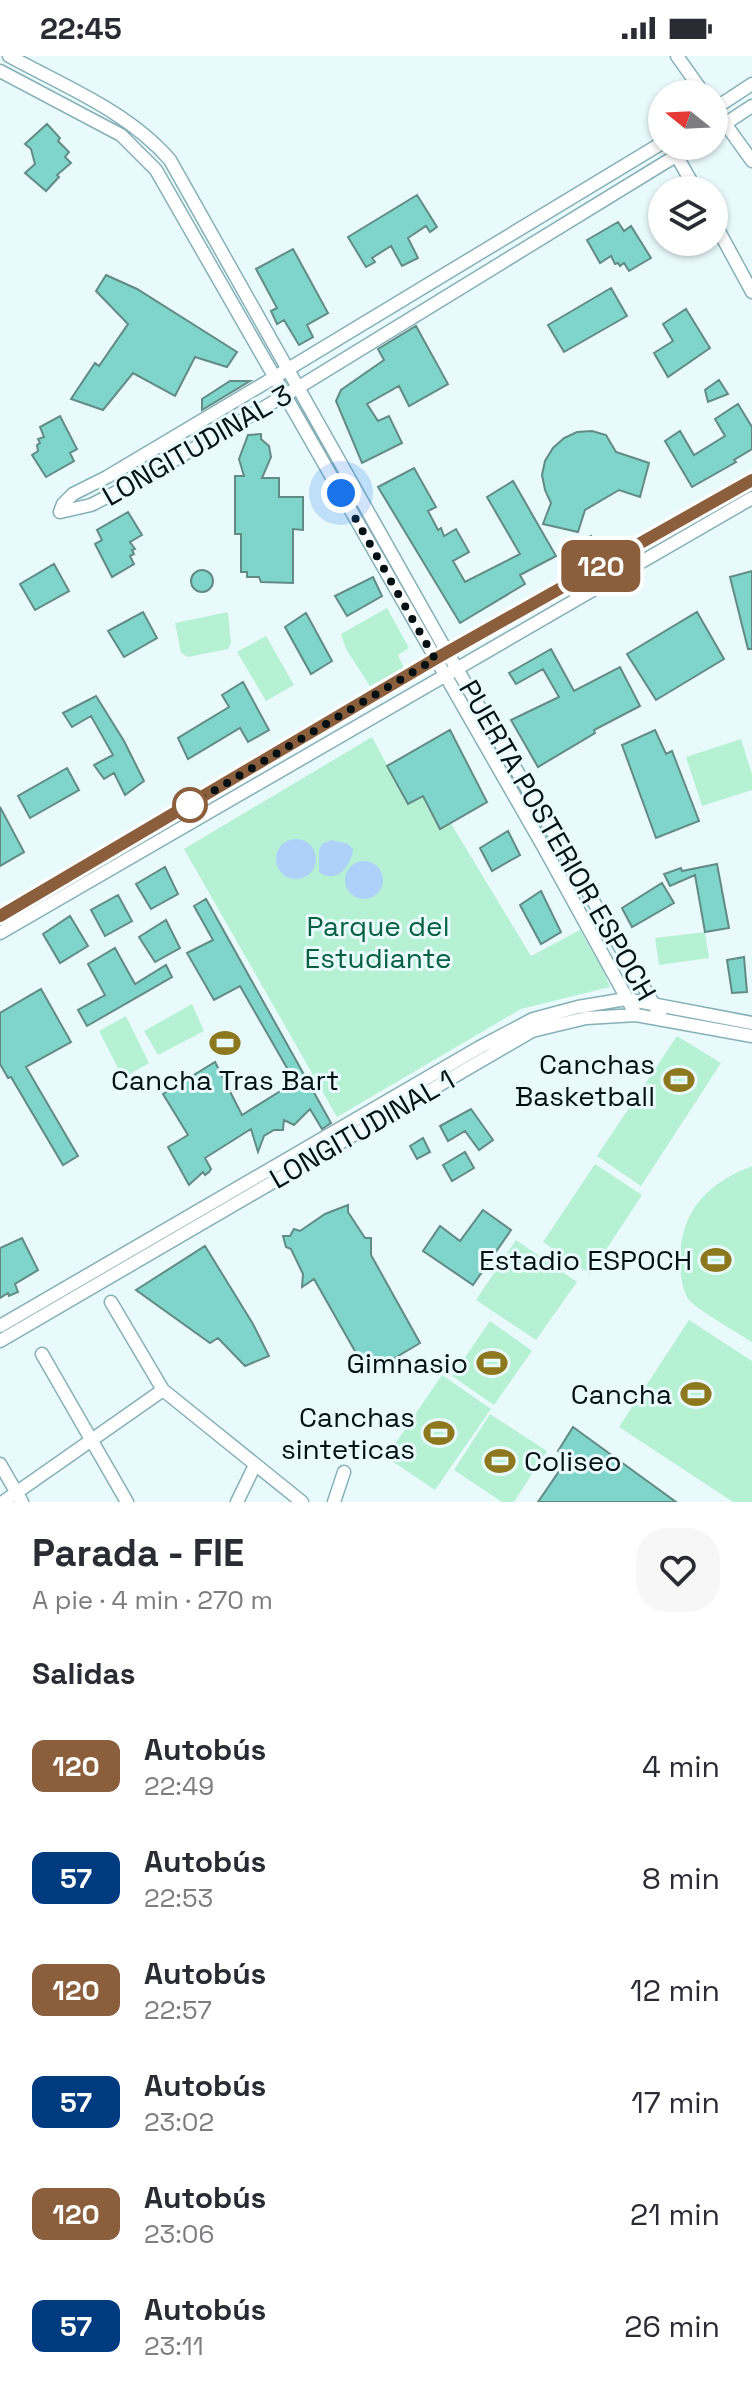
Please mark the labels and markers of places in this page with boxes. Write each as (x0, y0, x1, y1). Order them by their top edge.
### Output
unlabelled marker (173, 788, 207, 822)
sports icon: Cancha Tras Bart (208, 1026, 242, 1060)
place label: Canchas Basketball (515, 1046, 655, 1114)
place label: Cancha Tras Bart (111, 1062, 339, 1098)
sports icon: Canchas Basketball (662, 1063, 696, 1097)
place label: Estadio ESPOCH (479, 1242, 692, 1278)
sports icon: Estadio ESPOCH (699, 1243, 733, 1277)
place label: Gimnasio (347, 1345, 468, 1381)
sports icon: Gimnasio (475, 1346, 509, 1380)
place label: Cancha (571, 1376, 672, 1412)
sports icon: Cancha (679, 1377, 713, 1411)
place label: Canchas sinteticas (281, 1399, 415, 1467)
sports icon: Canchas sinteticas (422, 1416, 456, 1450)
place label: Coliseo (524, 1443, 622, 1479)
sports icon: Coliseo (483, 1444, 517, 1478)

